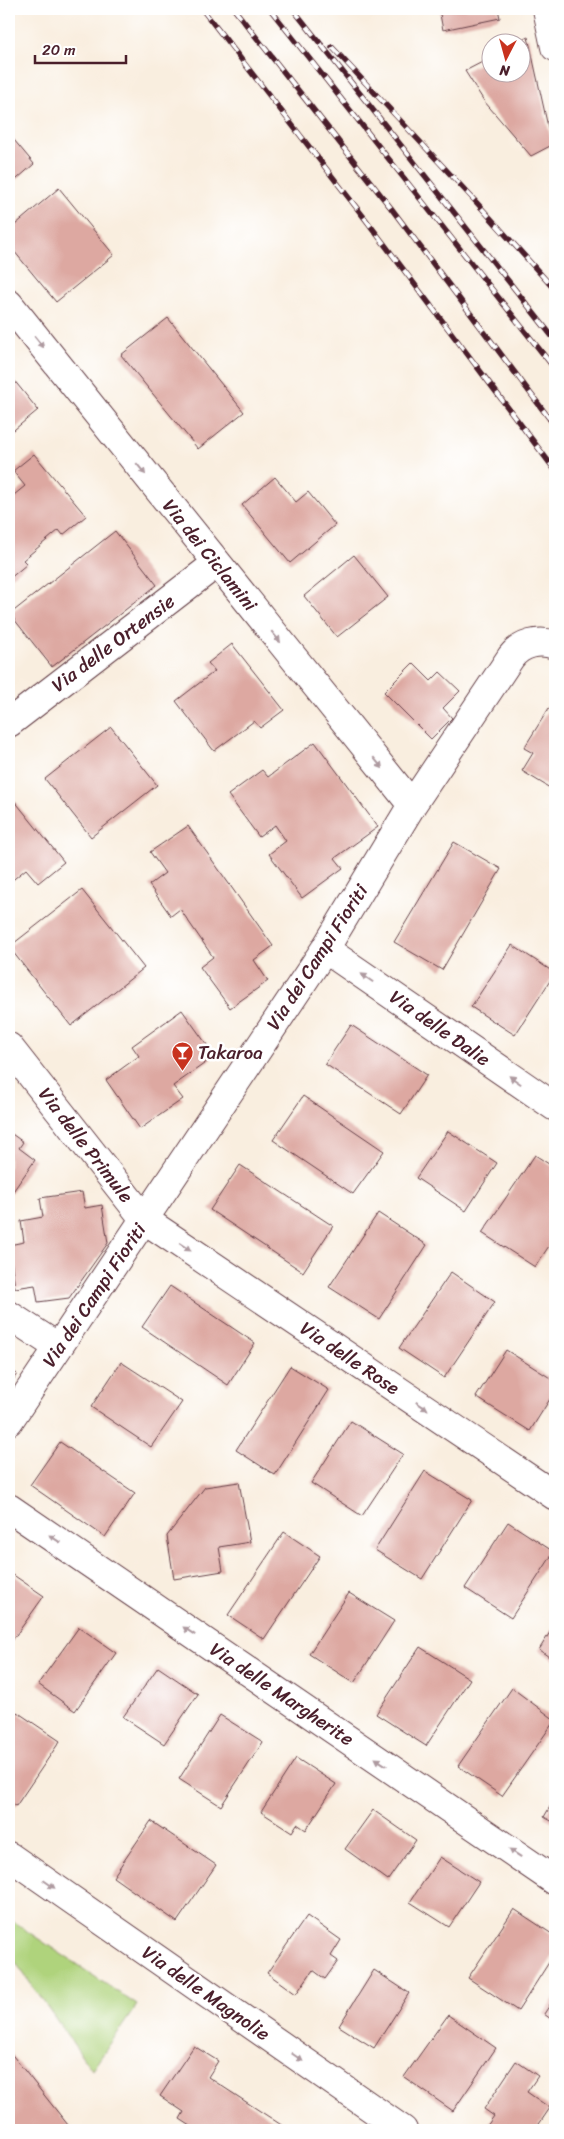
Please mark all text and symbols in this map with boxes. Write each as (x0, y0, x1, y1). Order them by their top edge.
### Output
scale bar (35, 32, 126, 64)
north arrow (482, 32, 532, 82)
text: 20 m (42, 37, 76, 63)
text: N (498, 57, 512, 83)
one-way arrow (34, 336, 45, 349)
one-way arrow (136, 462, 146, 476)
street label: Via dei Ciclamini (154, 491, 266, 619)
street label: Via delle Ortensie (44, 585, 182, 701)
one-way arrow (270, 630, 281, 643)
one-way arrow (373, 756, 384, 769)
street label: Via dei Campi Fioriti (257, 877, 377, 1037)
one-way arrow (360, 973, 374, 983)
street label: Via delle Dalie (383, 981, 498, 1075)
place label: Takaroa (198, 1036, 263, 1069)
bar icon: Takaroa (170, 1040, 194, 1071)
one-way arrow (508, 1075, 522, 1085)
street label: Via delle Primule (30, 1080, 142, 1211)
street label: Via dei Campi Fioriti (33, 1215, 155, 1374)
one-way arrow (178, 1242, 192, 1252)
street label: Via delle Rose (293, 1312, 407, 1404)
one-way arrow (415, 1401, 428, 1411)
one-way arrow (48, 1534, 61, 1544)
one-way arrow (182, 1626, 196, 1635)
street label: Via delle Margherite (203, 1633, 361, 1755)
one-way arrow (374, 1757, 388, 1767)
one-way arrow (508, 1848, 522, 1858)
one-way arrow (42, 1879, 56, 1889)
street label: Via delle Magnolie (135, 1936, 277, 2050)
one-way arrow (290, 2052, 304, 2062)

